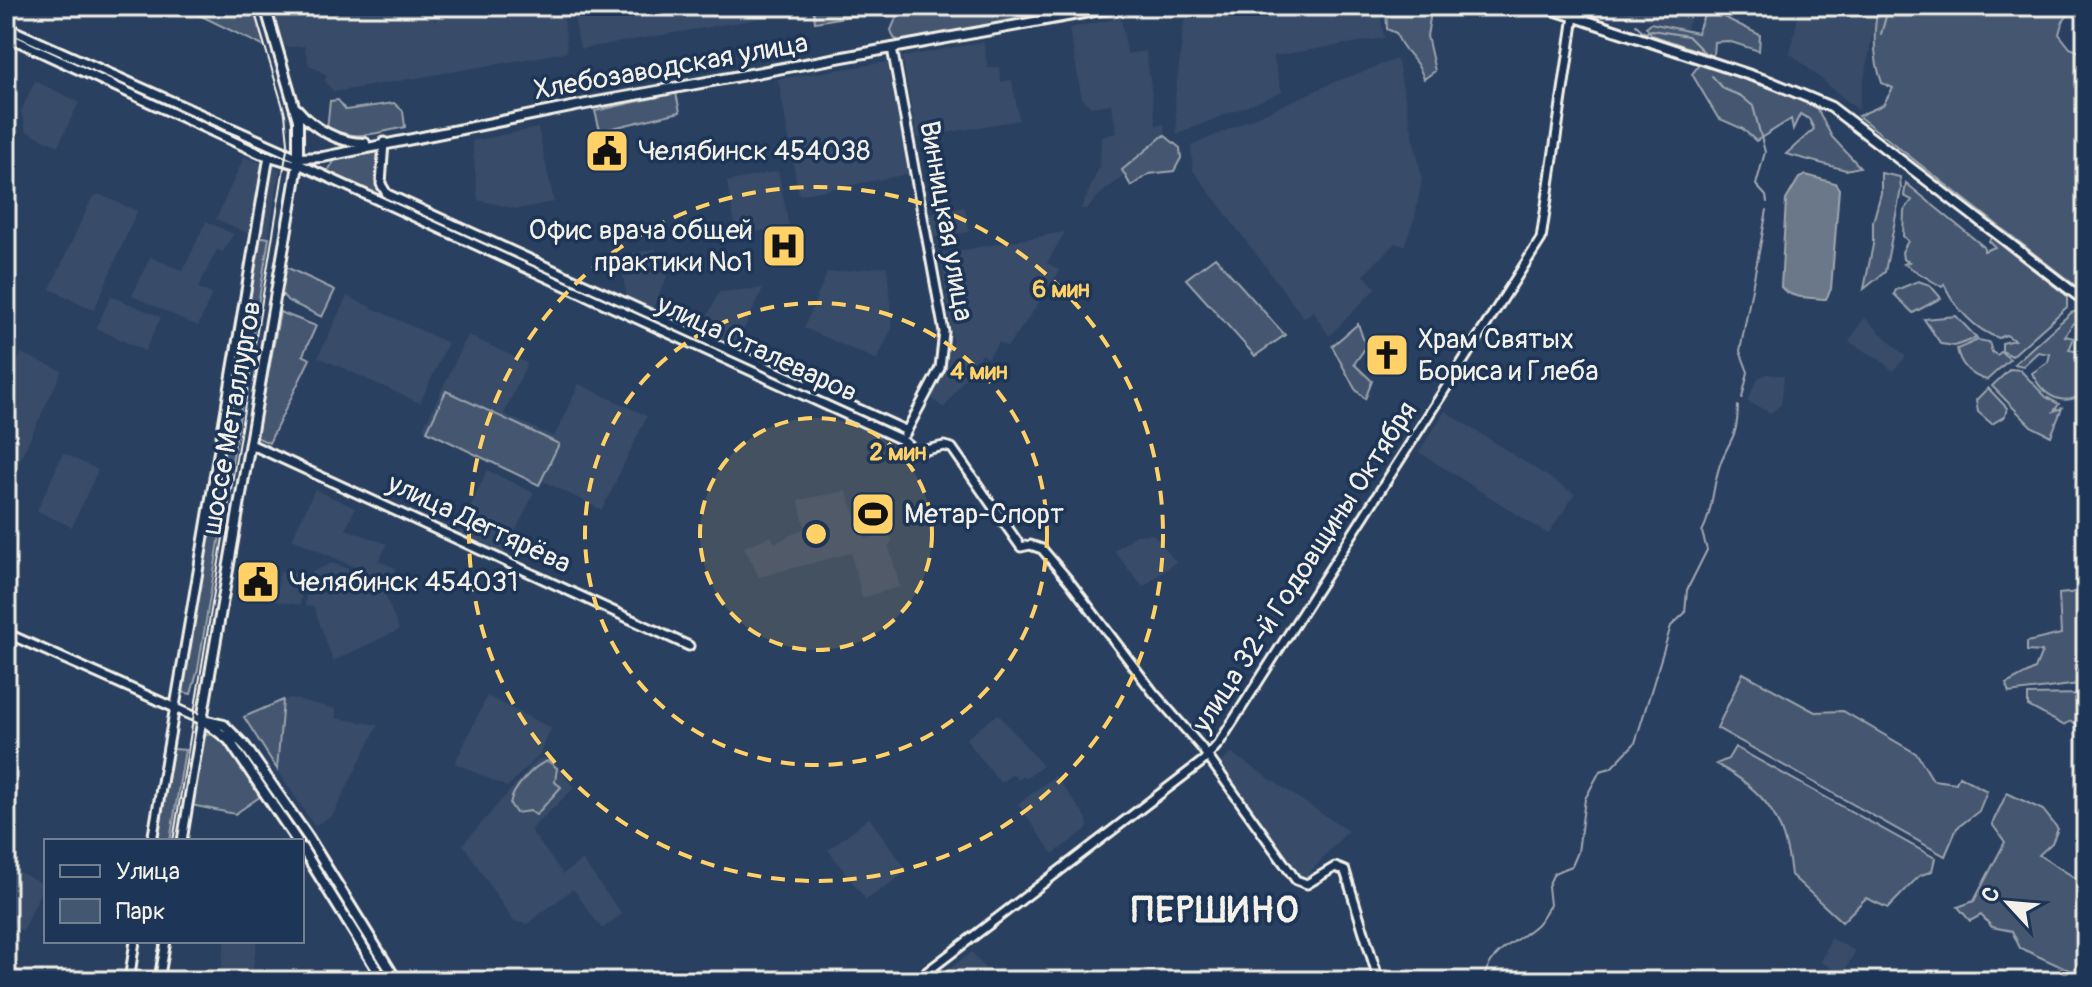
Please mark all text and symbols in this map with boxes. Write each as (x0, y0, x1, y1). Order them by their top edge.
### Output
street label: Хлебозаводская улица (531, 26, 811, 108)
street label: Винницкая улица (911, 118, 981, 324)
public building icon: Челябинск 454038 (583, 127, 631, 175)
place label: Челябинск 454038 (638, 134, 870, 169)
place label: Офис врача общей практики №1 (528, 213, 753, 280)
hospital icon: Офис врача общей практики №1 (760, 222, 808, 270)
text: 6 мин (1032, 275, 1090, 304)
street label: улица Сталеваров (650, 287, 863, 411)
street label: шоссе Металлургов (194, 298, 270, 538)
place label: Храм Святых Бориса и Глеба (1418, 322, 1598, 389)
church icon: Храм Святых Бориса и Глеба (1363, 331, 1411, 379)
text: 4 мин (950, 357, 1008, 386)
street label: улица 32-й Годовщины Октября (1184, 395, 1425, 740)
text: 2 мин (869, 438, 927, 467)
street label: улица Дегтярёва (381, 466, 576, 582)
sports icon: Метар-Спорт (849, 490, 897, 538)
place label: Метар-Спорт (904, 497, 1064, 532)
centre of rings (802, 520, 830, 548)
public building icon: Челябинск 454031 (234, 558, 282, 606)
place label: Челябинск 454031 (289, 565, 518, 600)
legend (44, 839, 304, 943)
text: Улица (116, 857, 180, 886)
north arrow (1968, 863, 2048, 943)
text: С (1975, 882, 2007, 907)
district label: ПЕРШИНО (1132, 888, 1300, 933)
text: Парк (116, 897, 165, 926)

